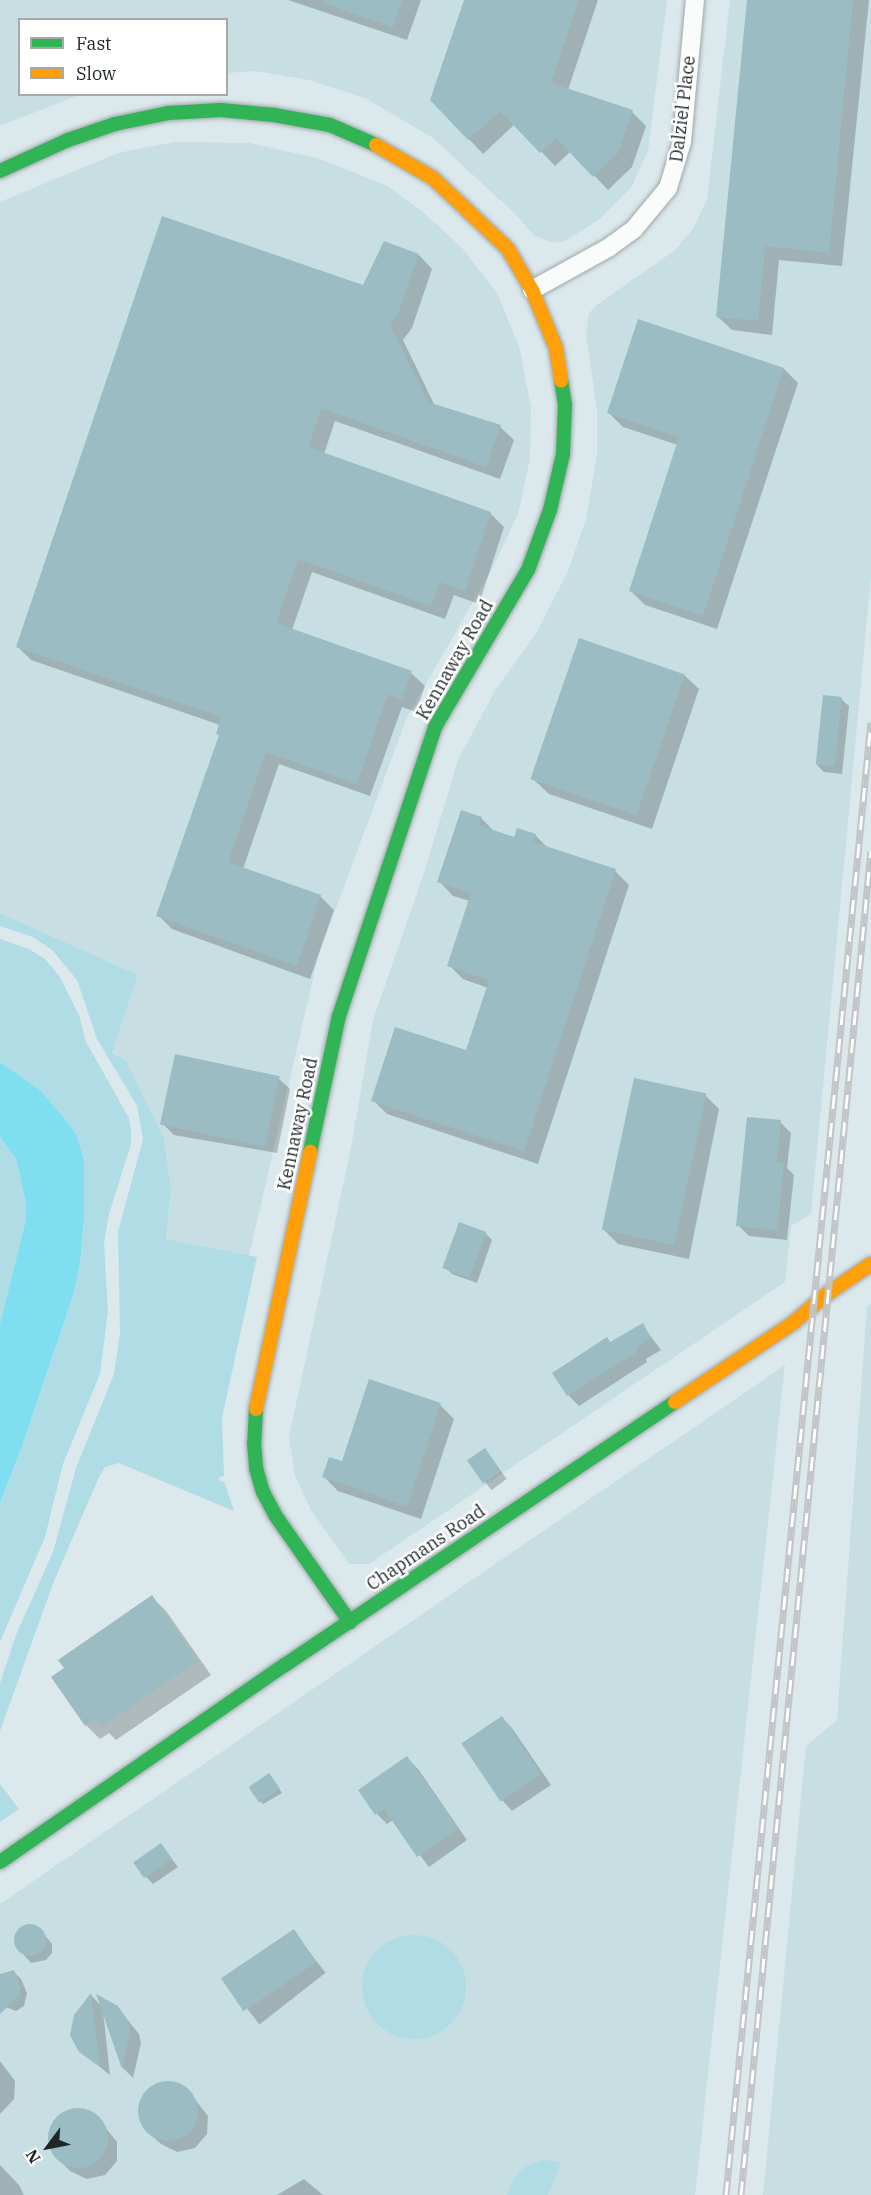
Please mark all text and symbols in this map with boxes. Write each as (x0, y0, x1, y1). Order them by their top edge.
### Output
legend (18, 18, 228, 96)
text: Fast (76, 32, 111, 55)
street label: Dalziel Place (666, 54, 700, 164)
text: Slow (76, 62, 116, 85)
street label: Kennaway Road (412, 596, 498, 724)
street label: Kennaway Road (273, 1056, 323, 1192)
street label: Chapmans Road (363, 1500, 489, 1596)
north arrow (18, 2117, 78, 2177)
text: N (21, 2146, 45, 2167)

